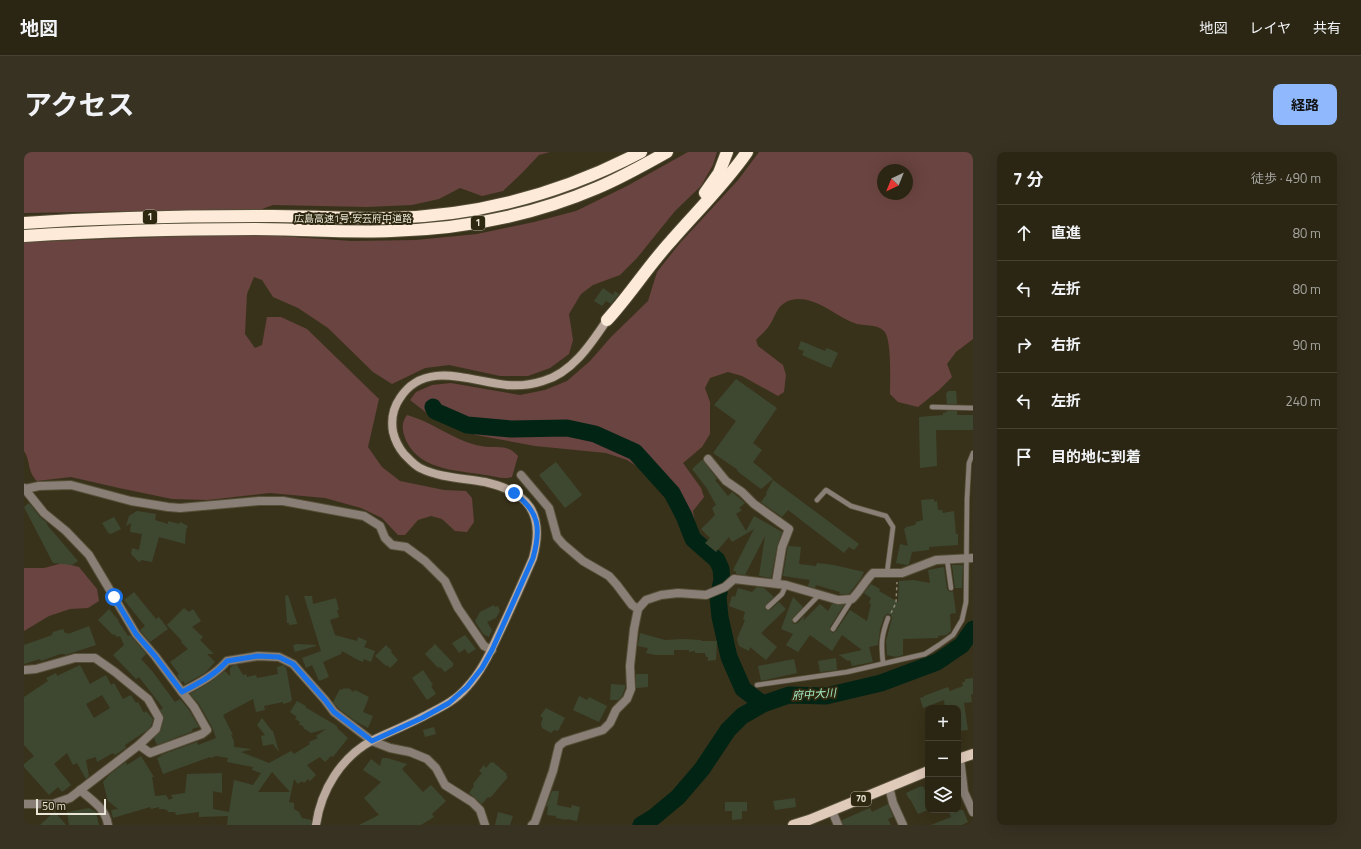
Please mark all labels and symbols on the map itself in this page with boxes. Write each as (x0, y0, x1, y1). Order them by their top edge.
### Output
north arrow (877, 164, 913, 200)
road number: 1 (143, 210, 157, 224)
street label: 広島高速1号;安芸府中道路 (294, 211, 412, 226)
road number: 1 (471, 216, 485, 230)
route end (505, 484, 523, 502)
route start (105, 588, 123, 606)
water label: 府中大川 (791, 684, 838, 704)
road number: 70 (851, 792, 871, 806)
scale bar (36, 797, 106, 816)

